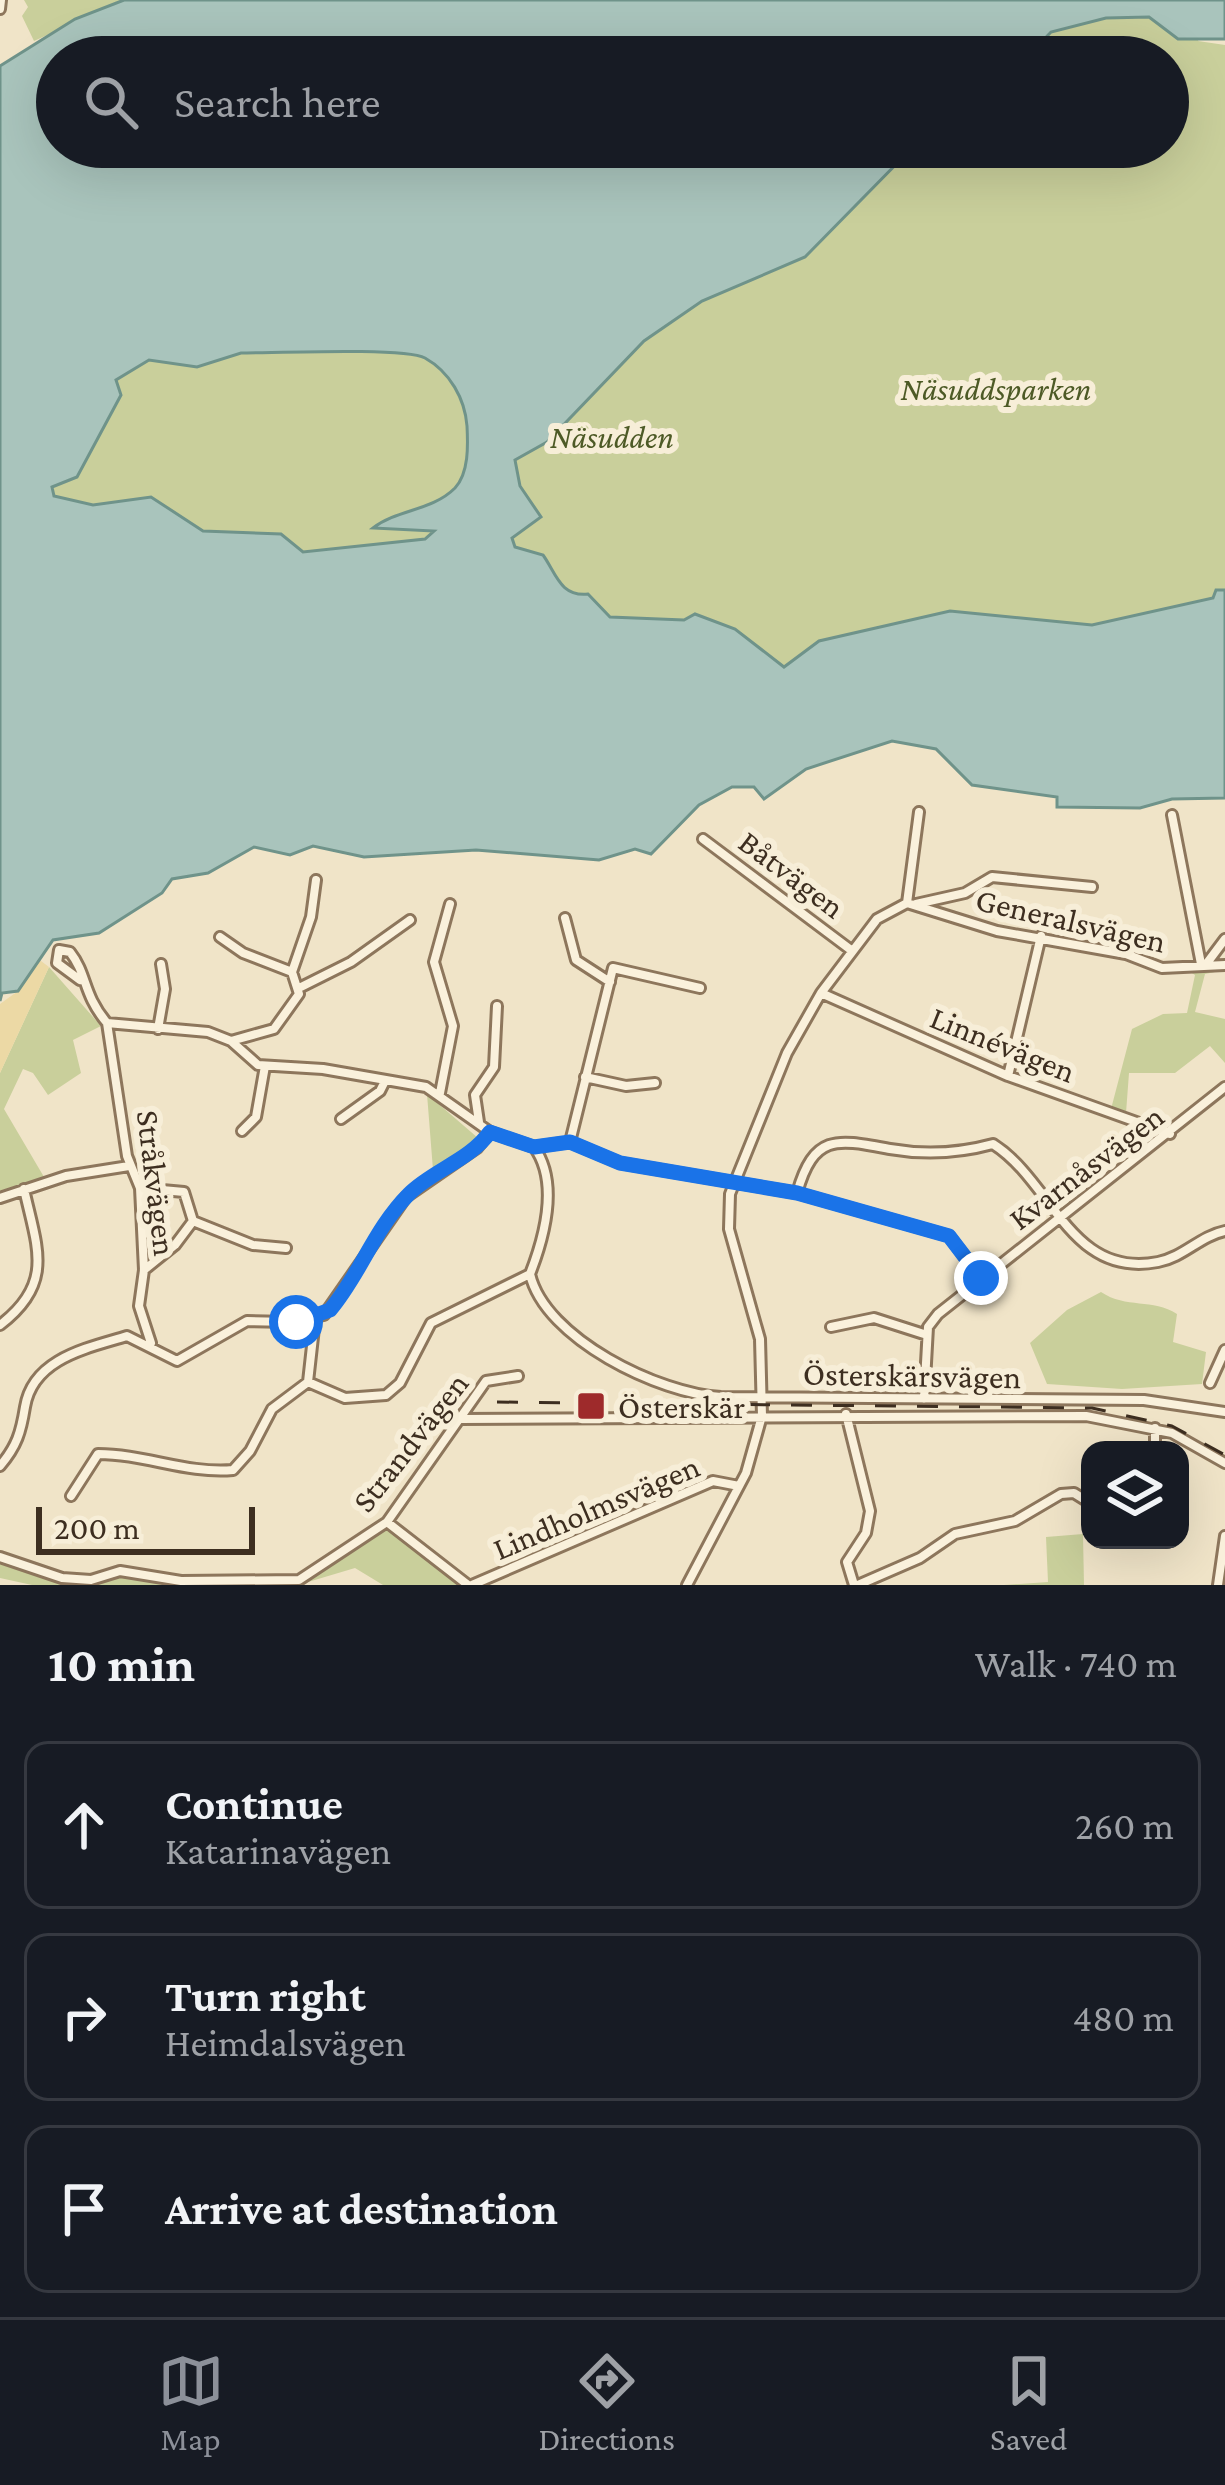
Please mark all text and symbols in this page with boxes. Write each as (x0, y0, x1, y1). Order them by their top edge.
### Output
search box (36, 36, 1189, 168)
icon: search (78, 69, 144, 135)
text: Search here (174, 77, 381, 127)
park label: Näsuddsparken (901, 370, 1091, 407)
park label: Näsudden (550, 418, 674, 455)
street label: Båtvägen (732, 822, 852, 926)
street label: Generalsvägen (972, 880, 1170, 960)
street label: Linnévägen (925, 998, 1081, 1090)
street label: Kvarnåsvägen (1001, 1097, 1171, 1237)
street label: Stråkvägen (130, 1108, 184, 1258)
route end (954, 1251, 1008, 1305)
route start (269, 1295, 323, 1349)
street label: Österskärsvägen (803, 1355, 1021, 1395)
street label: Strandvägen (344, 1365, 476, 1519)
place label: Österskär (618, 1388, 746, 1425)
marker: Österskär (575, 1390, 607, 1422)
map controls (1081, 1441, 1189, 1549)
button: layers (1081, 1441, 1189, 1549)
street label: Lindholmsvägen (487, 1447, 705, 1567)
scale bar (36, 1501, 255, 1554)
text: 200 m (54, 1509, 140, 1546)
text: 10 min (48, 1635, 195, 1692)
text: Walk · 740 m (975, 1642, 1177, 1685)
text: Continue (165, 1779, 343, 1829)
icon: ahead (51, 1792, 117, 1858)
text: 260 m (1075, 1804, 1174, 1847)
text: Katarinavägen (165, 1829, 391, 1872)
text: Turn right (165, 1971, 366, 2021)
icon: right (51, 1984, 117, 2050)
text: 480 m (1072, 1996, 1174, 2039)
text: Heimdalsvägen (165, 2021, 406, 2064)
icon: arrive (51, 2176, 117, 2242)
text: Arrive at destination (165, 2184, 558, 2234)
tab: Map (158, 2348, 224, 2457)
tab: Directions (539, 2348, 675, 2457)
tab: Saved (990, 2348, 1067, 2457)

